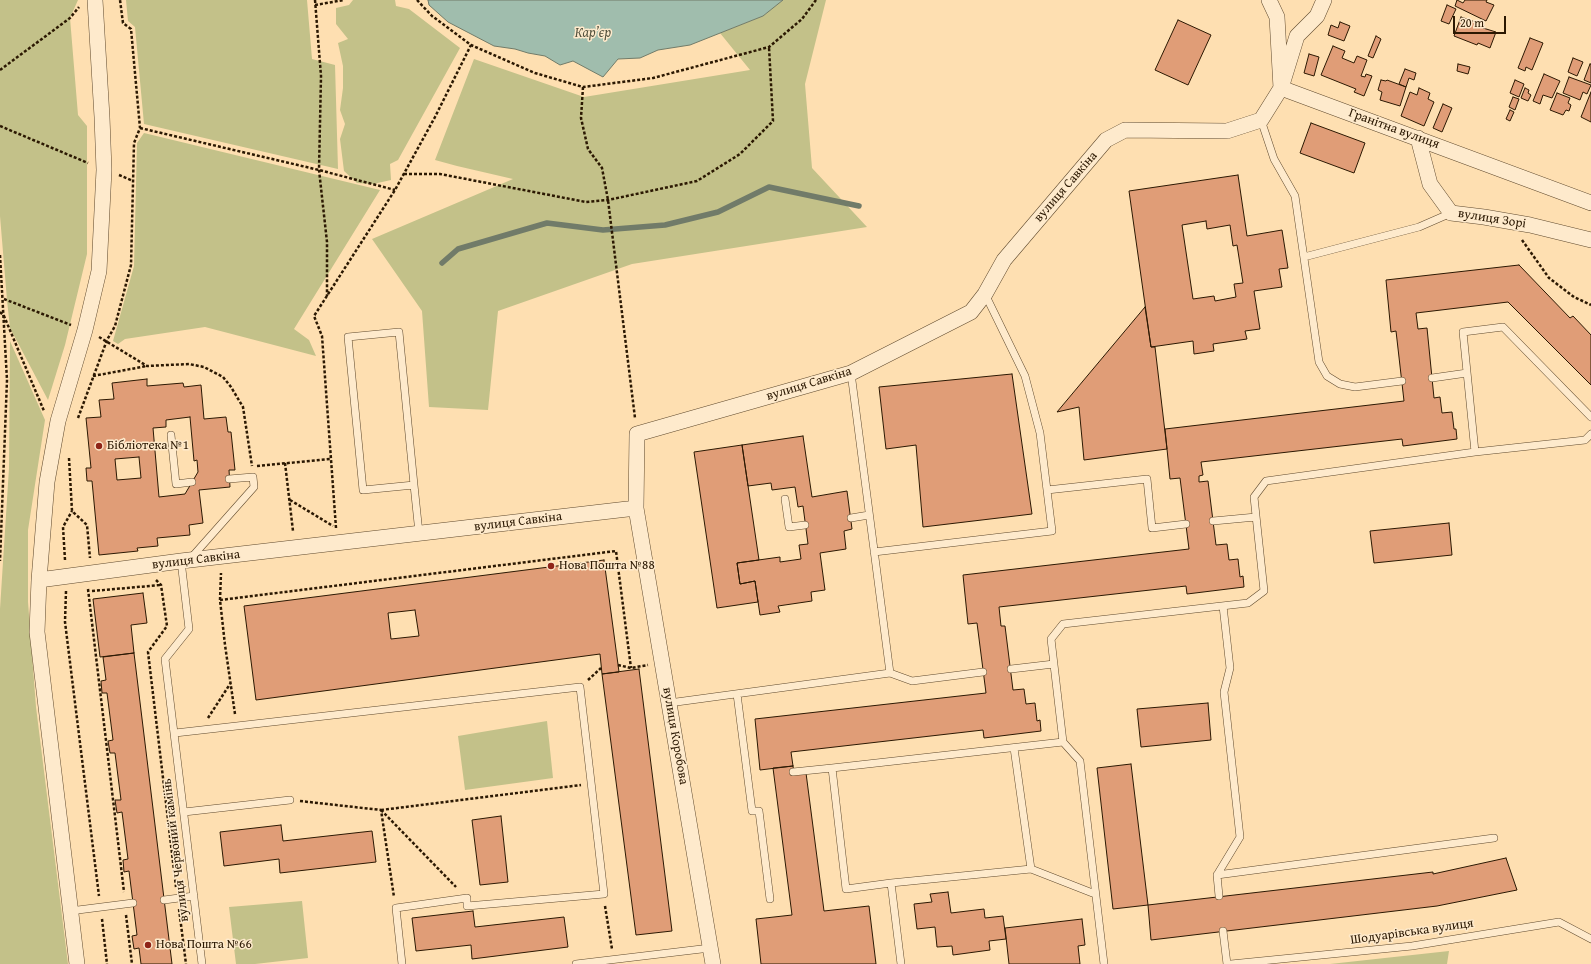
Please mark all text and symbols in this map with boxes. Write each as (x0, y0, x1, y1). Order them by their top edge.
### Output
scale bar (1455, 8, 1508, 34)
text: 20 m (1460, 14, 1484, 31)
water label: Кар’єр (575, 25, 611, 41)
street label: Гранітна вулиця (1347, 105, 1441, 153)
street label: вулиця Савкіна (1031, 148, 1101, 226)
street label: вулиця Зорі (1457, 206, 1527, 232)
street label: вулиця Савкіна (764, 364, 854, 404)
place label: Бібліотека №1 (107, 438, 189, 454)
marker: Бібліотека №1 (94, 441, 104, 451)
street label: вулиця Савкіна (473, 509, 563, 535)
street label: вулиця Савкіна (151, 547, 241, 573)
place label: Нова Пошта №88 (559, 558, 655, 574)
marker: Нова Пошта №88 (546, 561, 556, 571)
street label: вулиця Коробова (659, 686, 691, 786)
street label: вулиця Червоний камінь (159, 777, 193, 923)
street label: Шодуарівська вулиця (1350, 916, 1474, 948)
place label: Нова Пошта №66 (156, 937, 252, 953)
marker: Нова Пошта №66 (143, 940, 153, 950)

